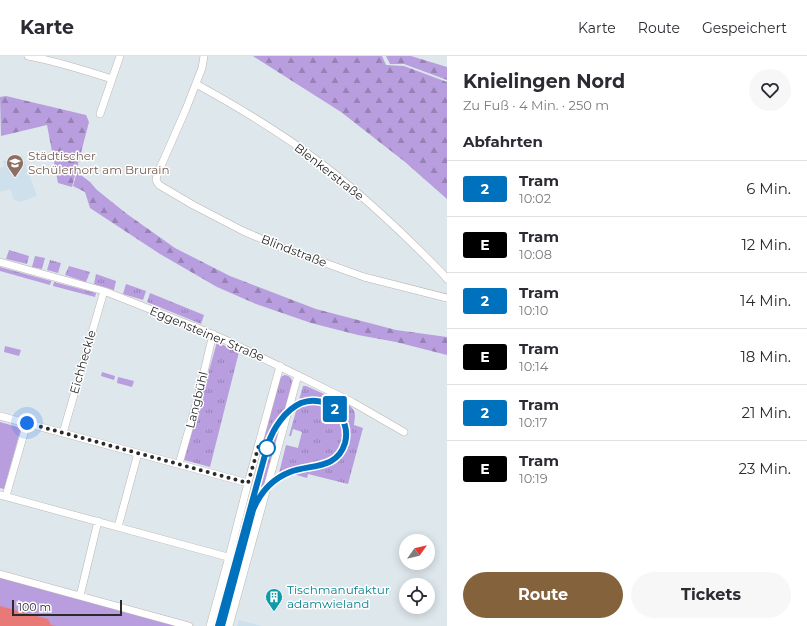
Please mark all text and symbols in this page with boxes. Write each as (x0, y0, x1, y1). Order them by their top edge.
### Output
text: Karte (20, 16, 74, 39)
text: Karte (578, 19, 616, 37)
text: Route (638, 19, 680, 37)
text: Gespeichert (702, 19, 787, 37)
button: heart (749, 69, 791, 111)
text: Knielingen Nord (463, 70, 625, 93)
text: Zu Fuß · 4 Min. · 250 m (463, 97, 609, 113)
text: Abfahrten (463, 132, 543, 151)
street label: Blenkerstraße (292, 140, 367, 203)
place label: Städtischer Schülerhort am Brurain (28, 148, 170, 177)
school or university icon: Städtischer Schülerhort am Brurain (5, 153, 25, 178)
text: Tram (519, 171, 559, 190)
text: 6 Min. (746, 179, 791, 198)
text: 2 (481, 180, 489, 198)
text: 10:02 (519, 190, 551, 206)
text: Tram (519, 227, 559, 246)
street label: Blindstraße (259, 231, 329, 270)
text: 12 Min. (741, 235, 791, 254)
text: E (480, 236, 490, 254)
text: 10:08 (519, 246, 552, 262)
text: Tram (519, 283, 559, 302)
text: 14 Min. (740, 291, 791, 310)
text: 2 (481, 292, 489, 310)
text: 10:10 (519, 302, 548, 318)
street label: Eggensteiner Straße (148, 303, 267, 364)
street label: Eichheckle (66, 328, 99, 396)
text: Tram (519, 339, 559, 358)
text: 18 Min. (740, 347, 791, 366)
text: E (480, 348, 490, 366)
text: 10:14 (519, 358, 548, 374)
street label: Langbühl (182, 370, 211, 430)
text: Tram (519, 395, 559, 414)
line badge: 2 (322, 396, 348, 422)
text: 2 (331, 400, 339, 418)
text: 21 Min. (741, 403, 791, 422)
text: 2 (481, 404, 489, 422)
your location (17, 413, 37, 433)
text: 10:17 (519, 414, 547, 430)
unlabelled marker (258, 439, 276, 457)
text: Tram (519, 451, 559, 470)
text: 23 Min. (738, 459, 791, 478)
text: E (480, 460, 490, 478)
text: 10:19 (519, 470, 548, 486)
north arrow (399, 534, 435, 570)
map controls (399, 534, 435, 614)
button: Route (463, 572, 623, 618)
button: Tickets (631, 572, 791, 618)
button: locate (399, 578, 435, 614)
place label: Tischmanufaktur adamwieland (287, 582, 390, 611)
building icon: Tischmanufaktur adamwieland (264, 587, 284, 612)
scale bar (12, 598, 122, 617)
text: 100 m (18, 600, 51, 614)

